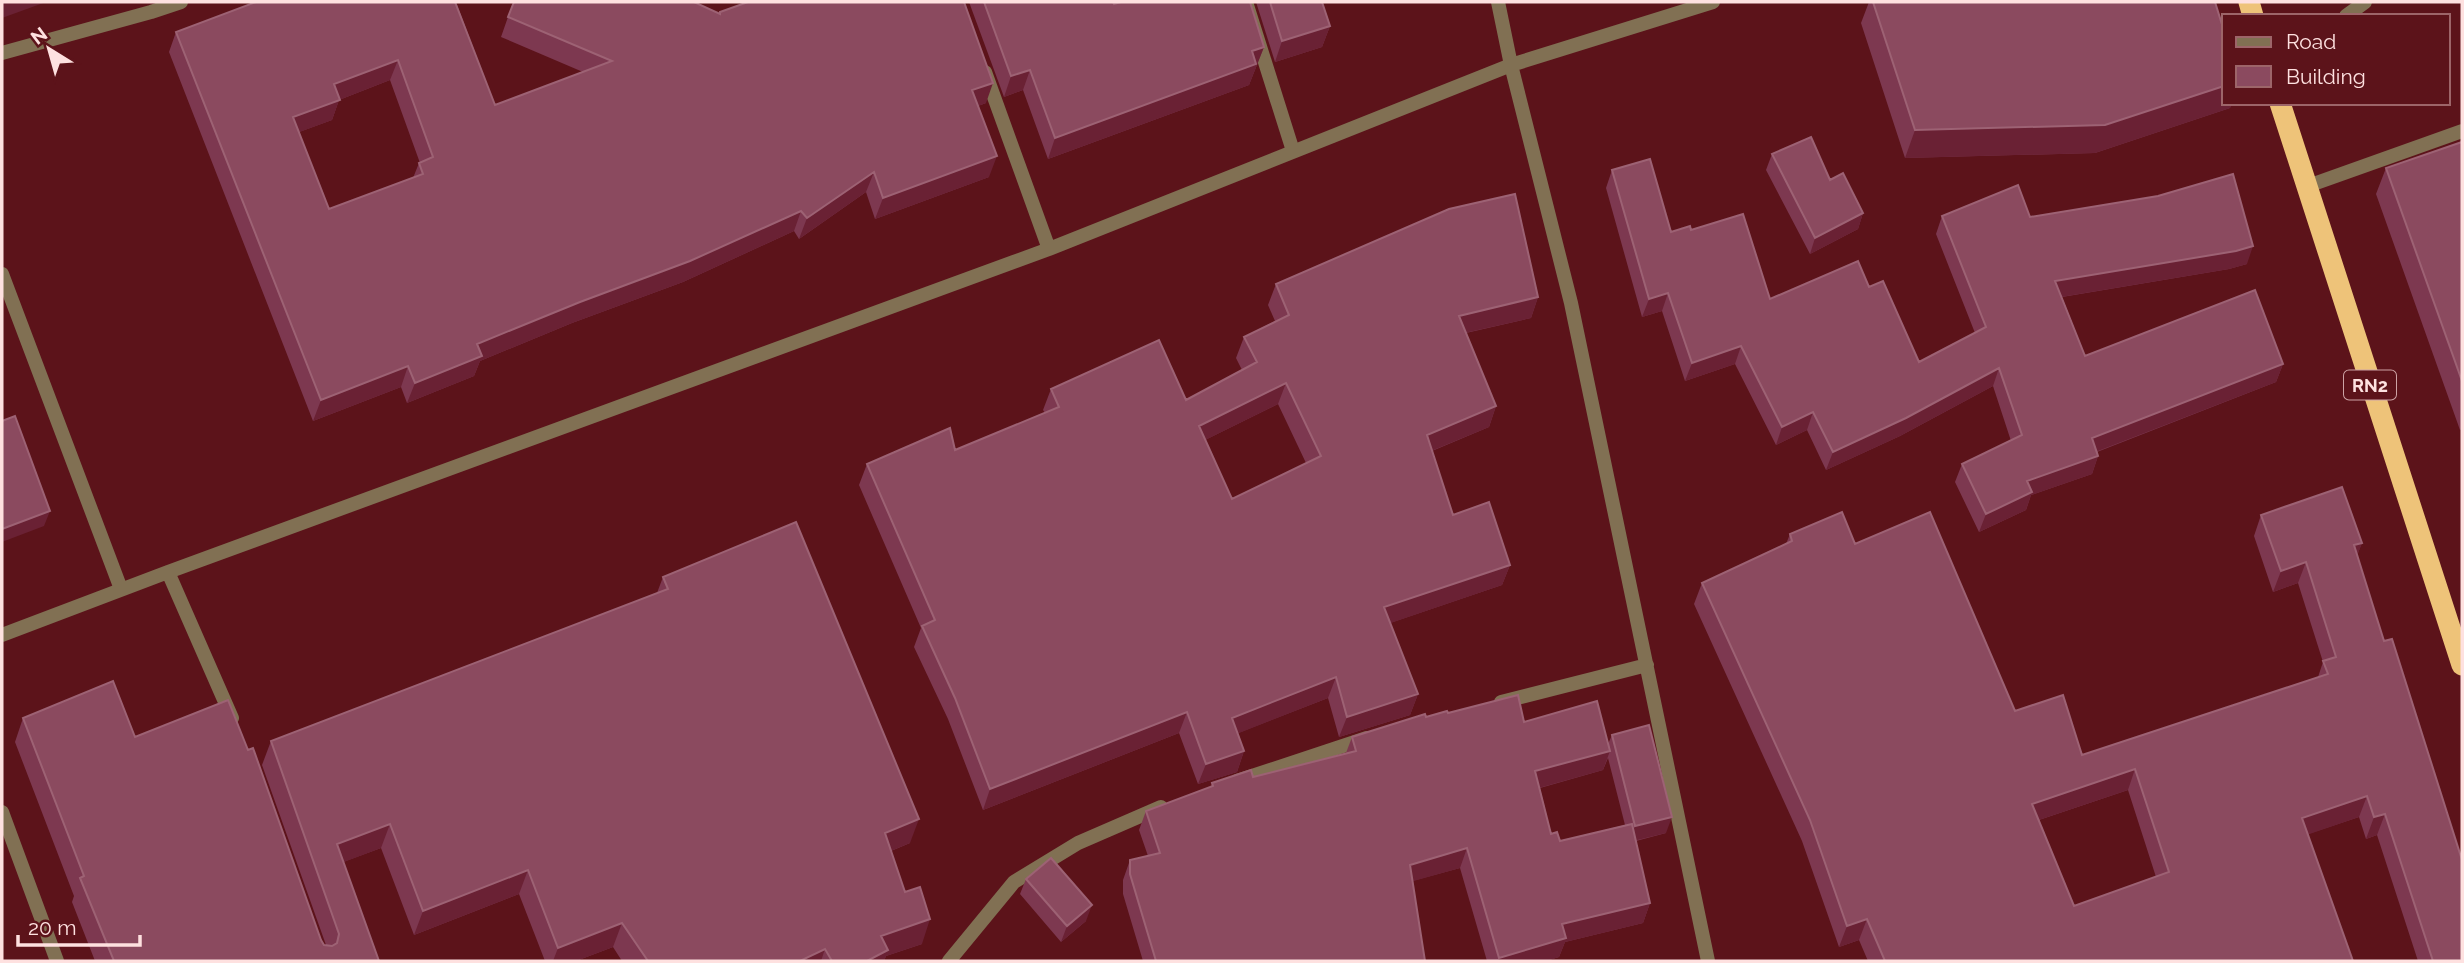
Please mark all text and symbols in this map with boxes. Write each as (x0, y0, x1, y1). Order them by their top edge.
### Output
north arrow (14, 14, 84, 84)
legend (2222, 14, 2450, 105)
text: N (26, 22, 51, 49)
text: Road (2286, 29, 2336, 54)
text: Building (2286, 64, 2366, 89)
road number: RN2 (2344, 370, 2396, 400)
scale bar (18, 904, 140, 948)
text: 20 m (28, 915, 76, 940)

